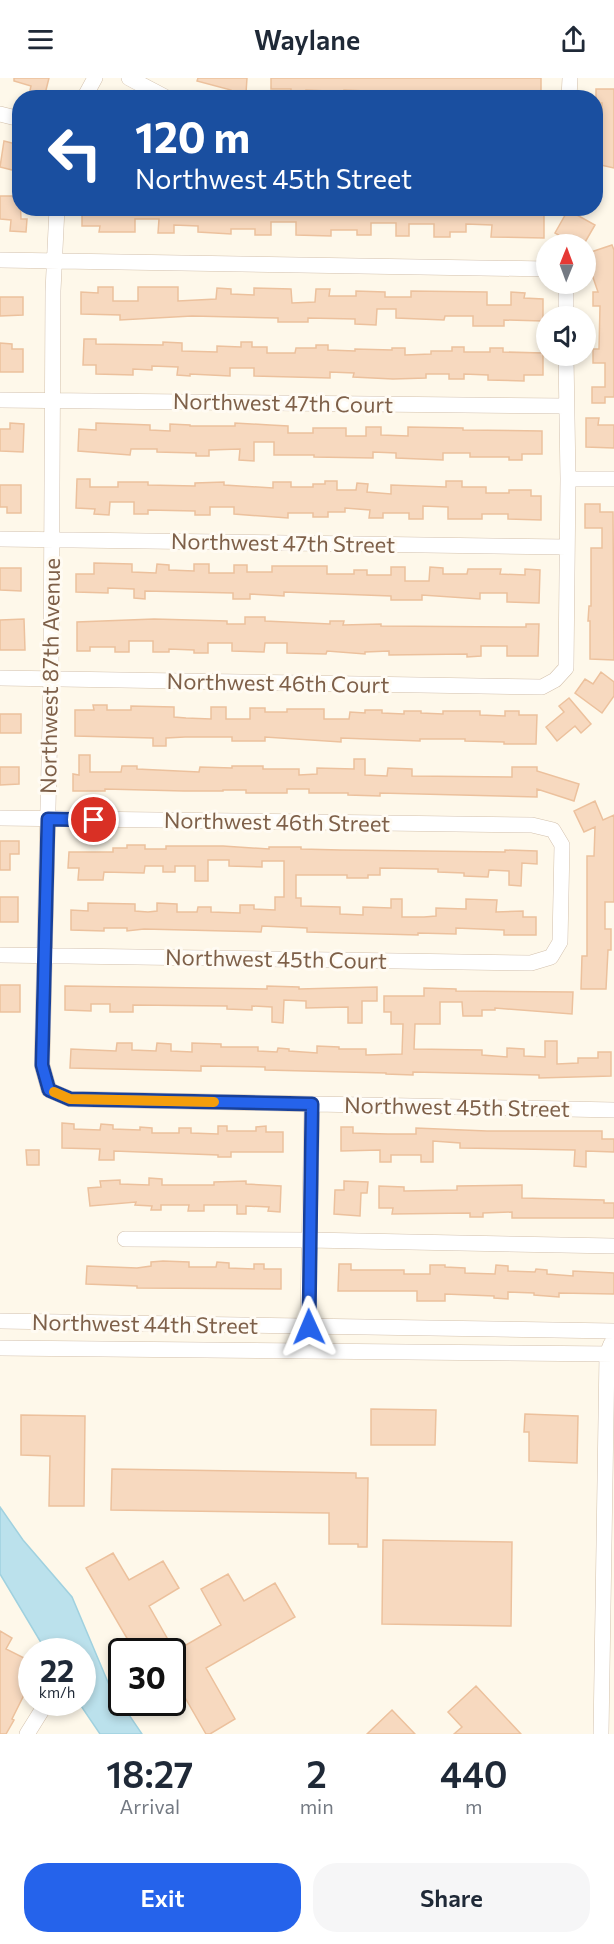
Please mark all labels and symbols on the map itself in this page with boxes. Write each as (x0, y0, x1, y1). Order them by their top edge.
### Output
north arrow (536, 234, 596, 294)
street label: Northwest 47th Court (173, 387, 393, 418)
street label: Northwest 47th Street (171, 527, 395, 558)
street label: Northwest 87th Avenue (34, 558, 65, 794)
street label: Northwest 46th Court (166, 667, 390, 698)
pin (68, 794, 119, 845)
street label: Northwest 46th Street (164, 806, 390, 837)
street label: Northwest 45th Court (165, 943, 387, 974)
street label: Northwest 45th Street (344, 1091, 570, 1122)
position arrow (277, 1295, 341, 1359)
street label: Northwest 44th Street (32, 1308, 258, 1339)
speed limit sign: 30 (108, 1638, 186, 1716)

